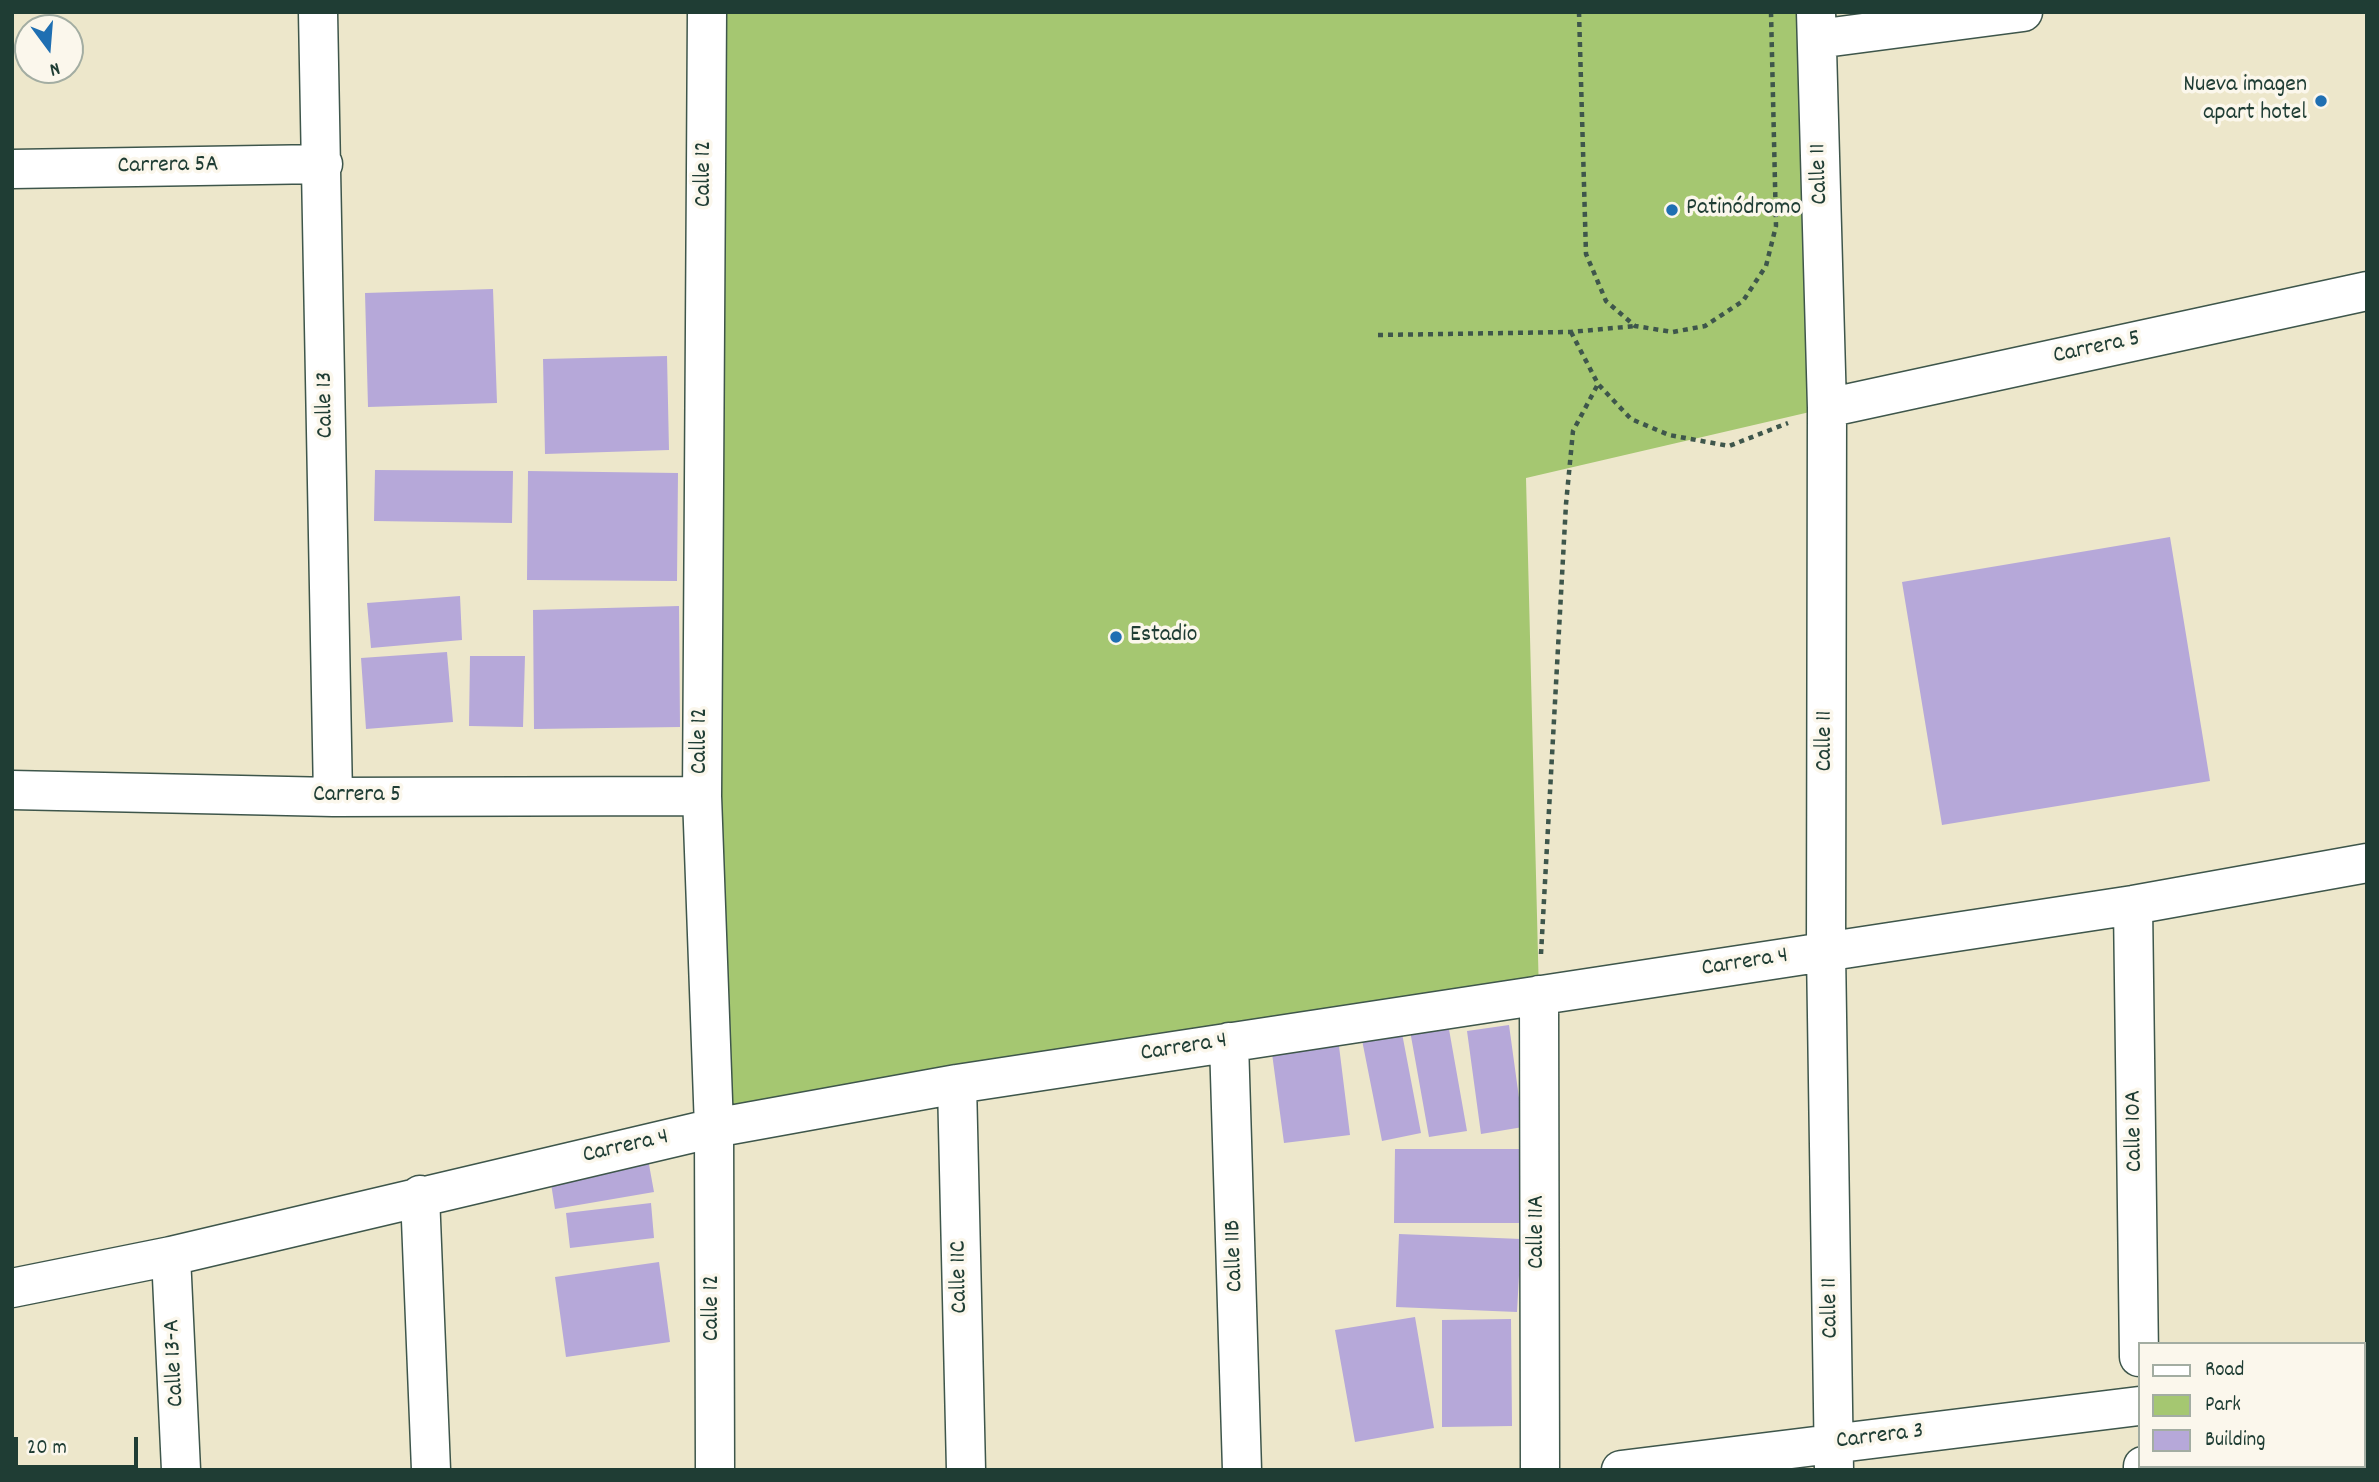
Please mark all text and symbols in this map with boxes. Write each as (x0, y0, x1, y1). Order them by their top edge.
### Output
north arrow (14, 14, 84, 84)
text: N (46, 53, 63, 82)
place label: Nueva imagen apart hotel (2183, 73, 2307, 129)
marker: Nueva imagen apart hotel (2313, 93, 2329, 109)
street label: Calle 12 (692, 141, 720, 207)
street label: Calle 11 (1806, 143, 1836, 205)
street label: Carrera 5A (117, 152, 219, 182)
place label: Patinódromo (1686, 196, 1801, 224)
marker: Patinódromo (1664, 202, 1680, 218)
street label: Carrera 5 (2051, 326, 2143, 372)
street label: Calle 13 (312, 372, 342, 438)
place label: Estadio (1130, 623, 1197, 651)
marker: Estadio (1108, 629, 1124, 645)
street label: Calle 12 (688, 708, 716, 774)
street label: Calle 11 (1813, 710, 1841, 772)
street label: Carrera 5 (313, 783, 401, 811)
street label: Carrera 4 (1700, 943, 1790, 985)
street label: Carrera 4 (1139, 1028, 1229, 1070)
street label: Calle 10A (2121, 1090, 2151, 1172)
street label: Carrera 4 (580, 1124, 672, 1172)
street label: Calle 11A (1525, 1195, 1553, 1269)
street label: Calle 11B (1220, 1219, 1252, 1293)
street label: Calle 11C (946, 1240, 976, 1314)
street label: Calle 12 (700, 1275, 728, 1341)
street label: Calle 11 (1817, 1277, 1847, 1339)
street label: Calle 13-A (159, 1318, 193, 1408)
legend (2138, 1342, 2365, 1468)
text: Road (2205, 1356, 2244, 1386)
text: Park (2205, 1391, 2241, 1421)
street label: Carrera 3 (1835, 1418, 1925, 1458)
scale bar (18, 1422, 142, 1466)
text: Building (2205, 1426, 2265, 1456)
text: 20 m (27, 1434, 67, 1464)

